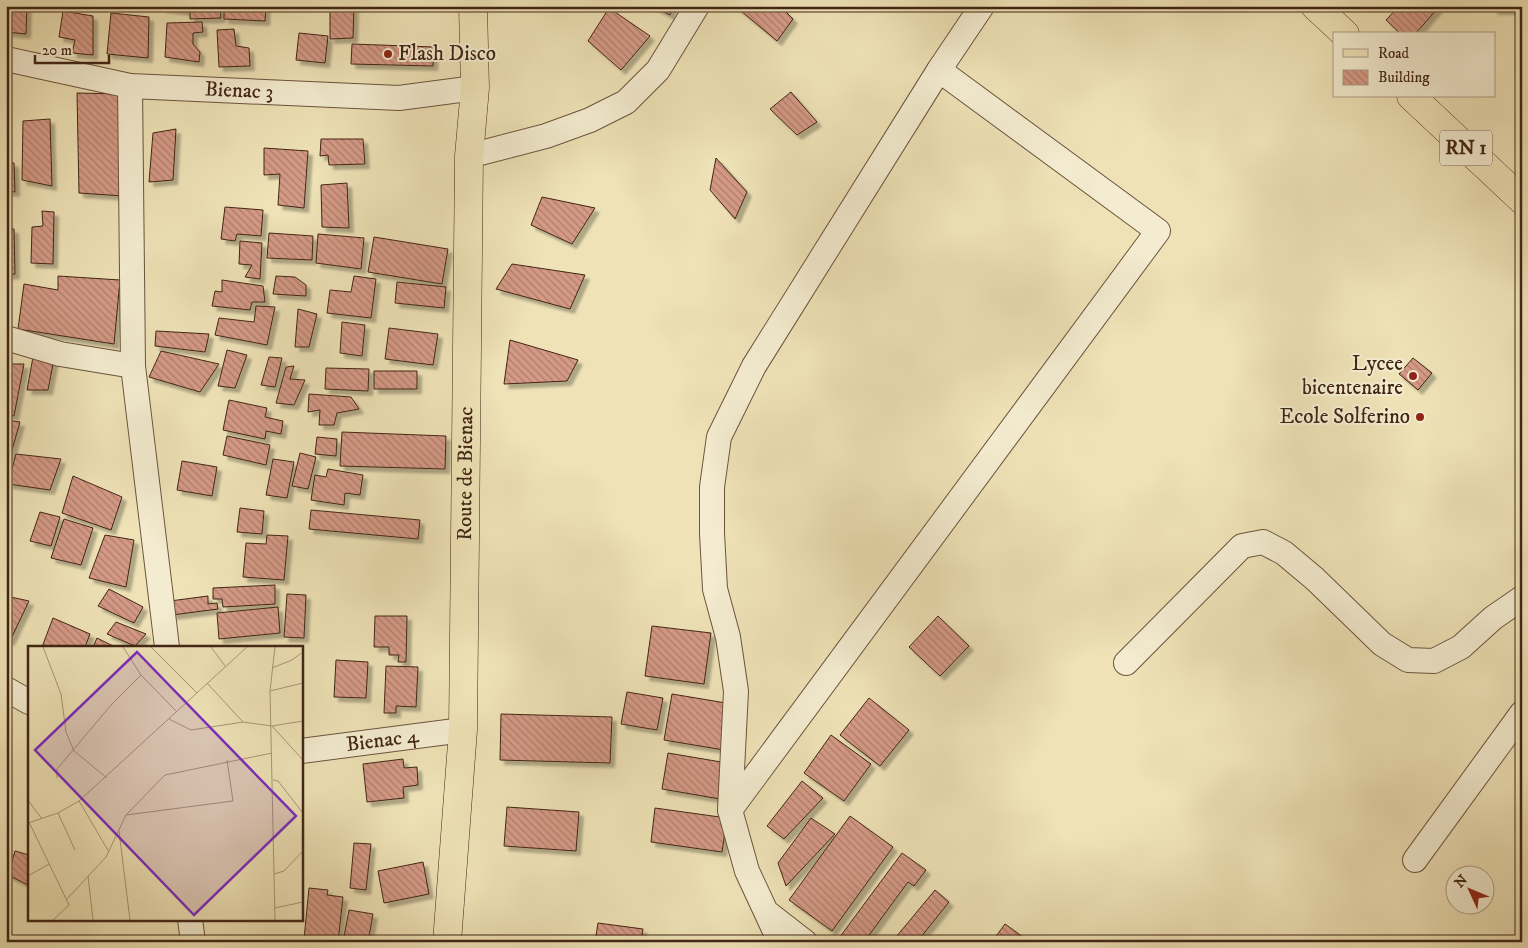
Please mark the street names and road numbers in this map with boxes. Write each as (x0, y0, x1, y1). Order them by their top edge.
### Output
street label: Bienac 3 (204, 76, 274, 105)
road number: RN 1 (1440, 130, 1492, 166)
street label: Route de Bienac (452, 406, 479, 541)
street label: Bienac 4 (345, 723, 421, 758)

